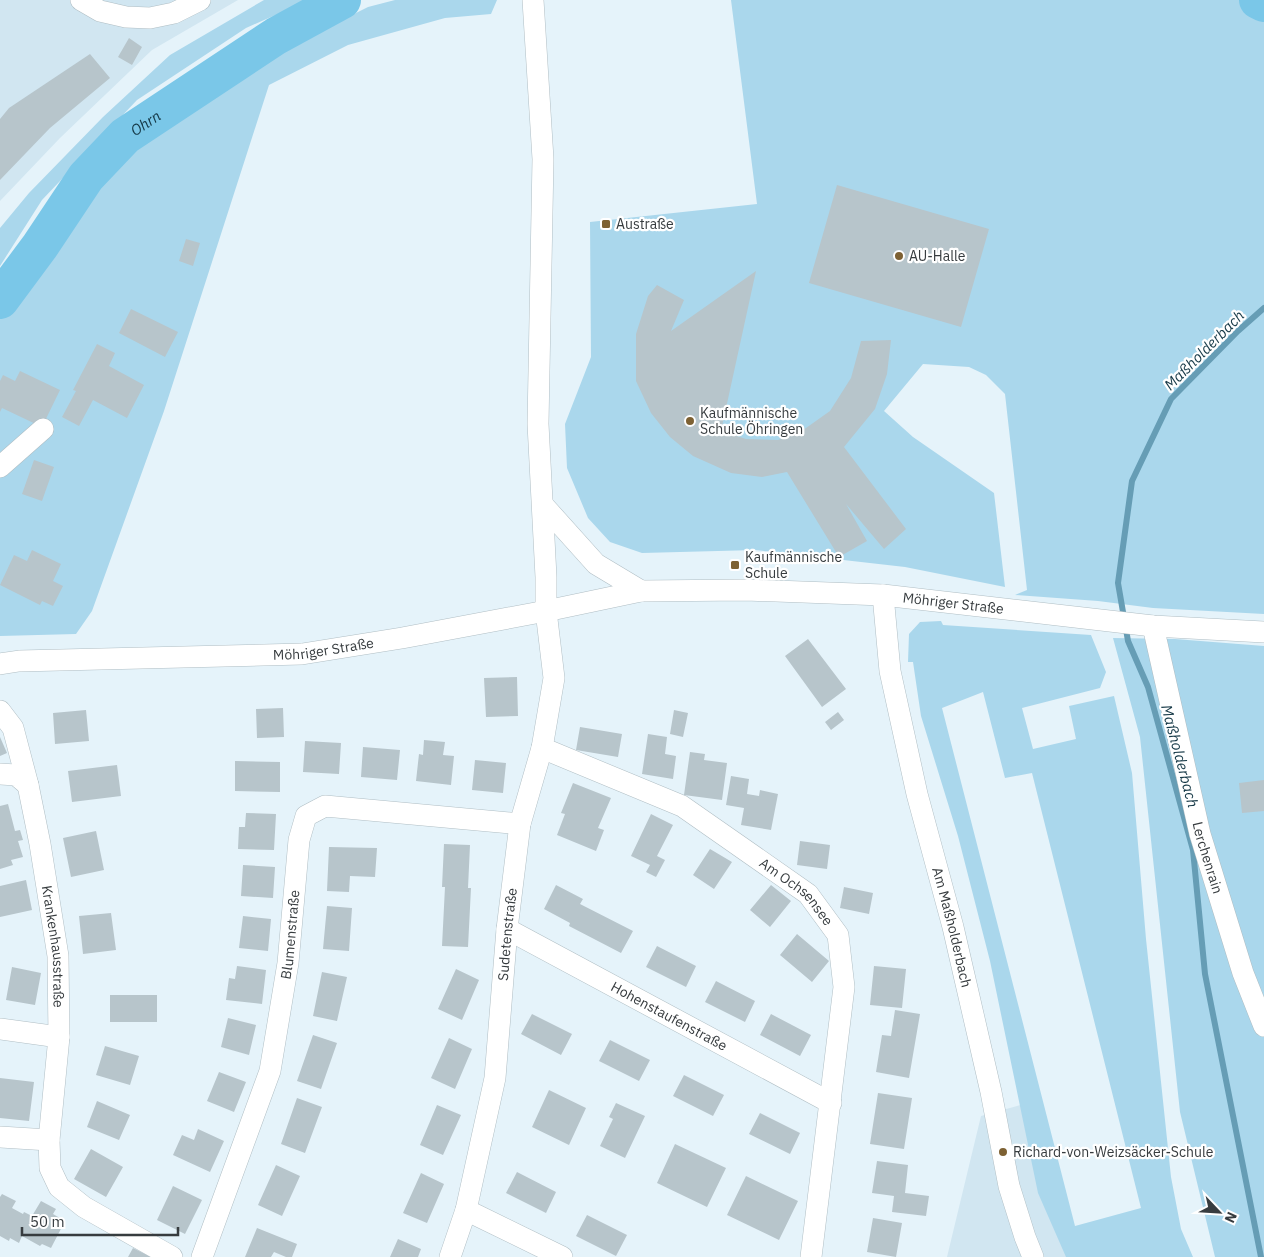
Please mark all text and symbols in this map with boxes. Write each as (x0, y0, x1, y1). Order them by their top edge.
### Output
water label: Ohrn (126, 106, 164, 140)
place label: Austraße (616, 215, 674, 233)
marker: Austraße (600, 218, 612, 230)
place label: AU-Halle (909, 247, 966, 265)
marker: AU-Halle (893, 250, 905, 262)
water label: Maßholderbach (1160, 306, 1248, 394)
place label: Kaufmännische Schule Öhringen (700, 404, 803, 438)
marker: Kaufmännische Schule Öhringen (684, 415, 696, 427)
place label: Kaufmännische Schule (745, 548, 843, 582)
marker: Kaufmännische Schule (729, 559, 741, 571)
street label: Möhriger Straße (902, 588, 1005, 618)
street label: Möhriger Straße (273, 634, 375, 664)
water label: Maßholderbach (1157, 702, 1203, 810)
street label: Lerchenrain (1188, 820, 1227, 896)
street label: Am Ochsensee (756, 854, 837, 929)
street label: Am Maßholderbach (928, 865, 976, 989)
street label: Krankenhausstraße (38, 884, 68, 1008)
street label: Sudetenstraße (494, 887, 521, 981)
street label: Blumenstraße (276, 889, 304, 981)
street label: Hohenstaufenstraße (608, 978, 731, 1055)
place label: Richard-von-Weizsäcker-Schule (1013, 1143, 1214, 1161)
marker: Richard-von-Weizsäcker-Schule (997, 1146, 1009, 1158)
north arrow (1194, 1187, 1244, 1237)
scale bar (22, 1204, 179, 1236)
text: N (1220, 1209, 1241, 1226)
text: 50 m (30, 1212, 65, 1231)

